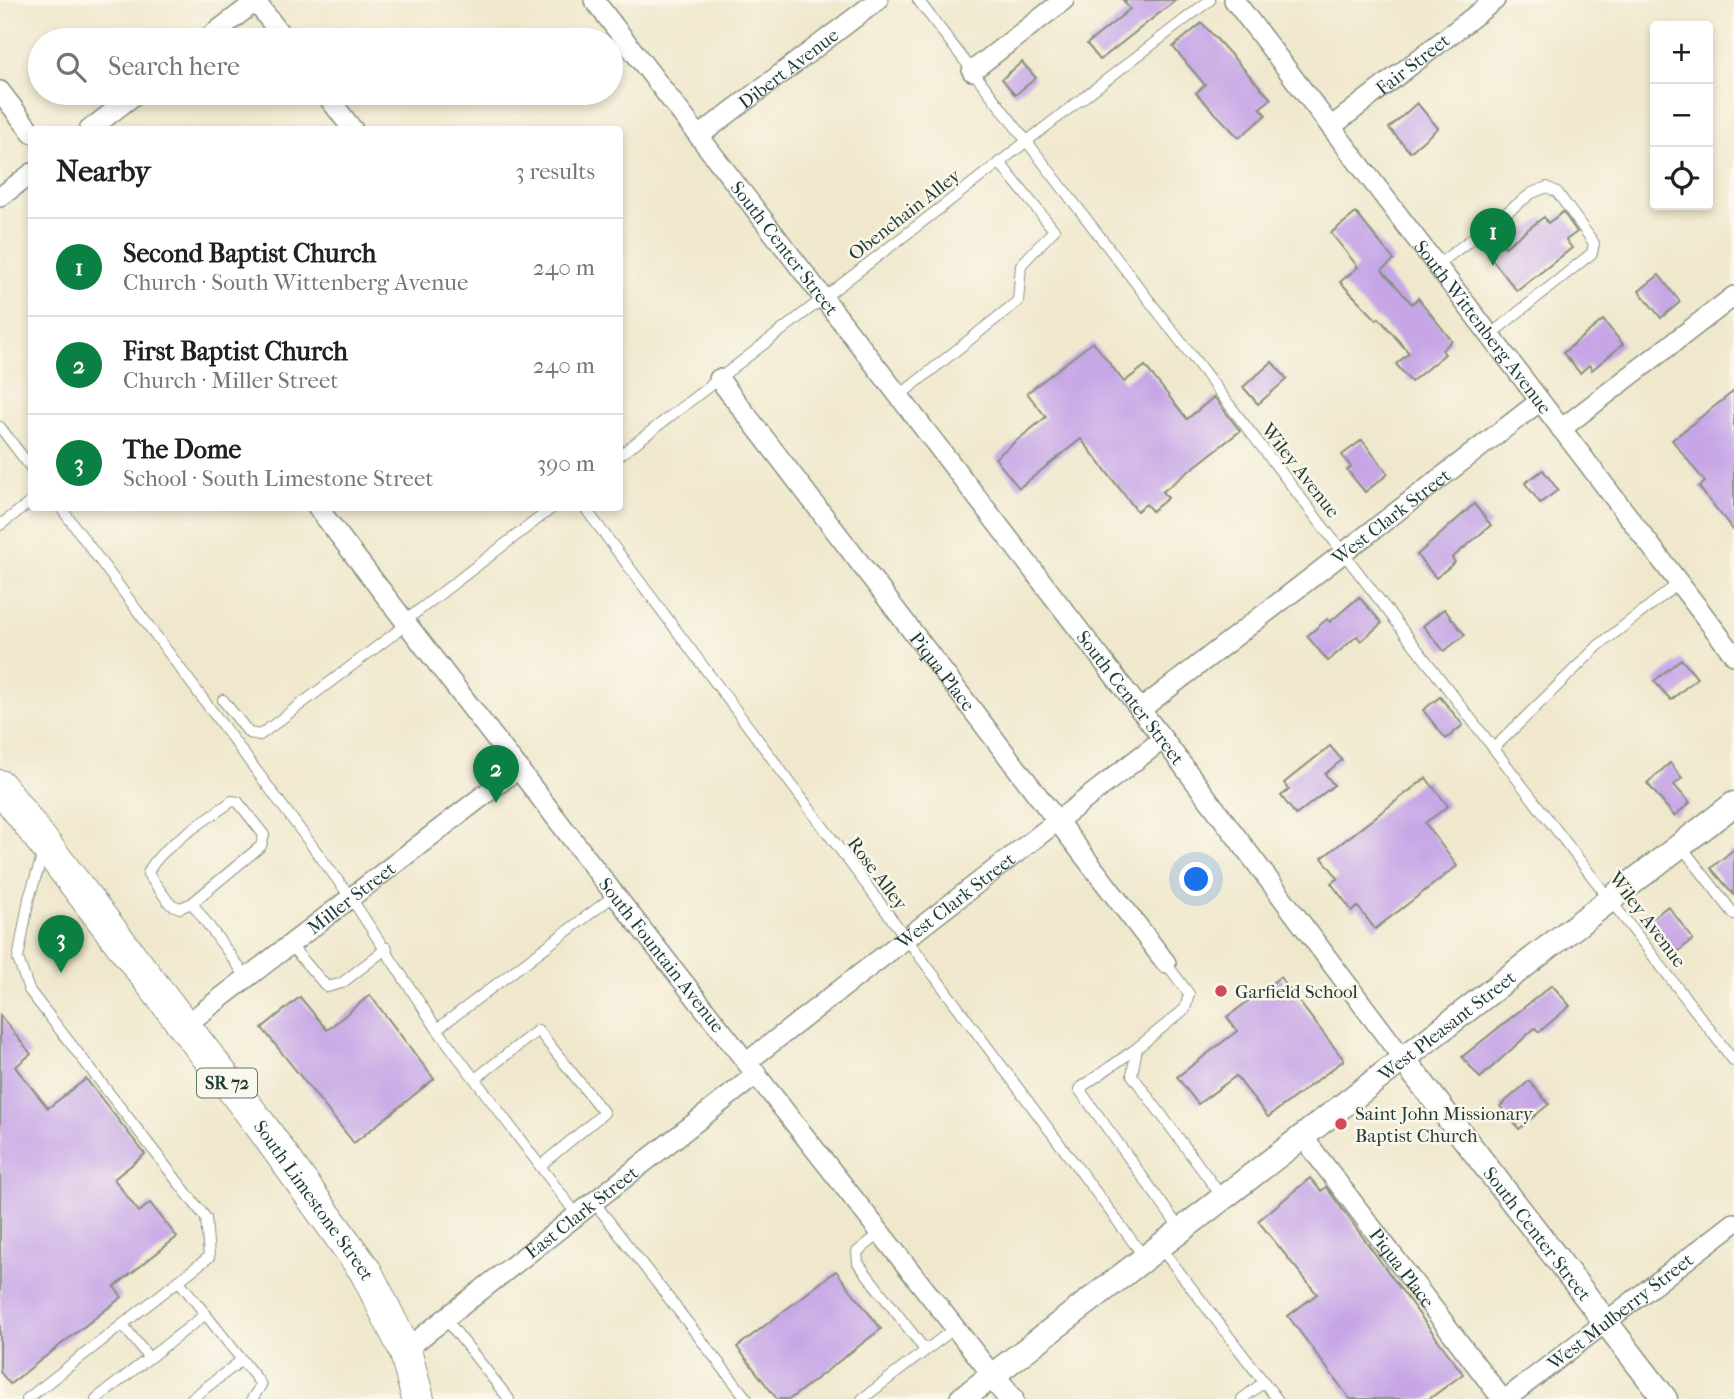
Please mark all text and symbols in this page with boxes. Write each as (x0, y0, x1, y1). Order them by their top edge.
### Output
map controls (1650, 21, 1713, 210)
button: + (1650, 21, 1713, 84)
street label: Dibert Avenue (734, 24, 843, 114)
search box (28, 28, 623, 105)
street label: Fair Street (1372, 29, 1454, 100)
icon: search (52, 48, 90, 86)
text: Search here (108, 51, 240, 82)
button: − (1650, 84, 1713, 147)
button: locate (1650, 147, 1713, 210)
text: Nearby (56, 154, 151, 189)
text: 3 results (515, 158, 595, 185)
street label: Obenchain Alley (844, 164, 966, 265)
street label: South Center Street (726, 177, 843, 320)
pin: 1 (1470, 208, 1516, 266)
street label: South Wittenberg Avenue (1409, 236, 1556, 418)
text: Second Baptist Church (123, 238, 376, 269)
text: 1 (75, 254, 83, 281)
text: 240 m (533, 254, 595, 281)
text: Church · South Wittenberg Avenue (123, 269, 468, 296)
text: First Baptist Church (123, 336, 348, 367)
text: 2 (73, 352, 85, 379)
text: 240 m (533, 352, 595, 379)
text: Church · Miller Street (123, 367, 338, 394)
street label: Wiley Avenue (1256, 418, 1344, 522)
text: The Dome (123, 434, 241, 465)
text: 3 (74, 450, 84, 477)
text: 390 m (537, 450, 595, 477)
street label: West Clark Street (1327, 464, 1455, 570)
text: School · South Limestone Street (123, 465, 434, 492)
street label: South Center Street (1072, 627, 1188, 770)
street label: Piqua Place (905, 628, 979, 716)
pin: 2 (473, 745, 519, 803)
street label: Rose Alley (843, 833, 912, 915)
street label: West Clark Street (892, 848, 1020, 954)
street label: Miller Street (303, 857, 400, 939)
your location (1179, 862, 1213, 896)
street label: Wiley Avenue (1604, 867, 1690, 972)
street label: South Fountain Avenue (594, 874, 729, 1037)
pin: 3 (38, 915, 84, 973)
street label: West Pleasant Street (1374, 966, 1520, 1087)
place label: Garfield School (1235, 981, 1358, 1003)
marker: Garfield School (1213, 983, 1229, 999)
road number: SR 72 (197, 1068, 257, 1098)
place label: Saint John Missionary Baptist Church (1355, 1103, 1534, 1147)
street label: South Limestone Street (249, 1116, 378, 1284)
marker: Saint John Missionary Baptist Church (1333, 1116, 1349, 1132)
street label: East Clark Street (521, 1161, 643, 1264)
street label: South Center Street (1478, 1163, 1595, 1306)
street label: Piqua Place (1364, 1224, 1439, 1312)
street label: West Mulberry Street (1543, 1249, 1698, 1375)

